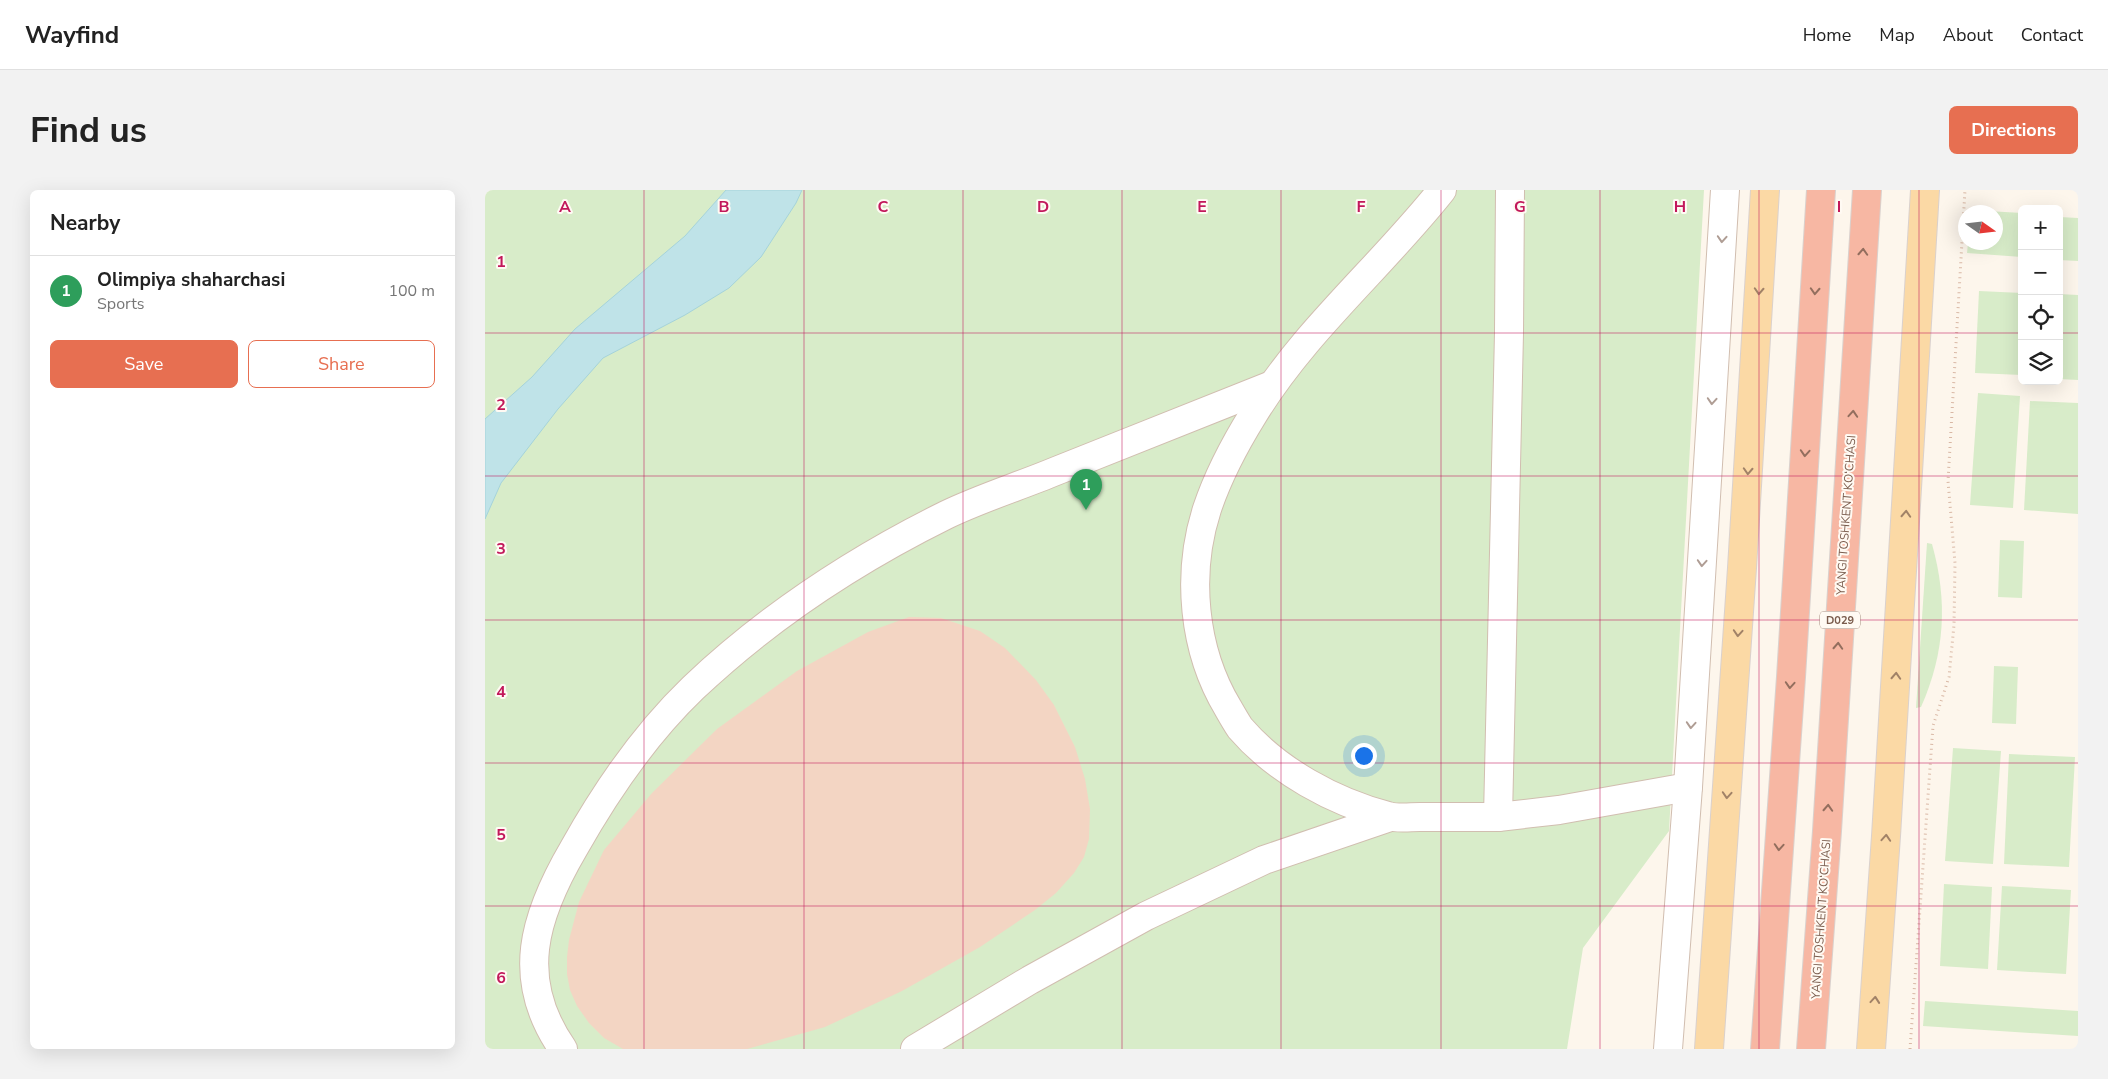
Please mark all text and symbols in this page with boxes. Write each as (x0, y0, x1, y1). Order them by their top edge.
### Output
text: Wayfind (25, 19, 119, 51)
text: Home (1803, 23, 1851, 47)
text: Map (1879, 23, 1915, 47)
text: About (1943, 23, 1993, 47)
text: Contact (2021, 23, 2083, 47)
button: Directions (1949, 106, 2078, 154)
text: Find us (30, 107, 147, 154)
text: A (559, 196, 571, 218)
text: B (718, 196, 730, 218)
text: C (878, 196, 889, 218)
text: D (1037, 196, 1049, 218)
text: E (1197, 196, 1207, 218)
text: F (1357, 196, 1366, 218)
text: G (1514, 196, 1526, 218)
text: H (1674, 196, 1686, 218)
text: I (1837, 196, 1841, 218)
north arrow (1958, 205, 2003, 250)
map controls (2018, 205, 2063, 385)
button: + (2018, 205, 2063, 250)
text: Nearby (50, 209, 120, 237)
one-way arrow (1716, 235, 1727, 243)
one-way arrow (1858, 248, 1869, 256)
button: − (2018, 250, 2063, 295)
text: 1 (496, 251, 506, 273)
text: Olimpiya shaharchasi (97, 267, 285, 293)
text: 1 (61, 280, 71, 302)
text: 100 m (388, 280, 435, 302)
one-way arrow (1753, 287, 1764, 295)
one-way arrow (1809, 287, 1820, 295)
text: Sports (97, 293, 145, 315)
button: locate (2018, 295, 2063, 340)
button: Save (50, 340, 238, 388)
button: Share (248, 340, 435, 388)
button: layers (2018, 340, 2063, 385)
text: 2 (496, 394, 506, 416)
one-way arrow (1706, 397, 1717, 405)
one-way arrow (1847, 410, 1858, 418)
street label: YANGI TOSHKENT KO‘CHASI (1832, 435, 1860, 596)
one-way arrow (1799, 450, 1810, 458)
one-way arrow (1743, 467, 1754, 475)
pin: 1 (1070, 469, 1102, 510)
one-way arrow (1900, 510, 1911, 518)
text: 3 (496, 538, 506, 560)
one-way arrow (1696, 559, 1707, 567)
road number: D029 (1820, 612, 1860, 628)
one-way arrow (1732, 629, 1743, 637)
one-way arrow (1833, 642, 1844, 650)
one-way arrow (1890, 672, 1901, 680)
text: 4 (496, 681, 506, 703)
one-way arrow (1785, 682, 1796, 690)
one-way arrow (1686, 721, 1697, 729)
your location (1351, 743, 1377, 769)
one-way arrow (1721, 791, 1732, 799)
one-way arrow (1823, 804, 1834, 812)
text: 5 (496, 824, 506, 846)
one-way arrow (1881, 834, 1892, 842)
street label: YANGI TOSHKENT KO‘CHASI (1807, 839, 1835, 1000)
one-way arrow (1773, 844, 1784, 852)
text: 6 (496, 967, 506, 989)
one-way arrow (1870, 996, 1881, 1004)

